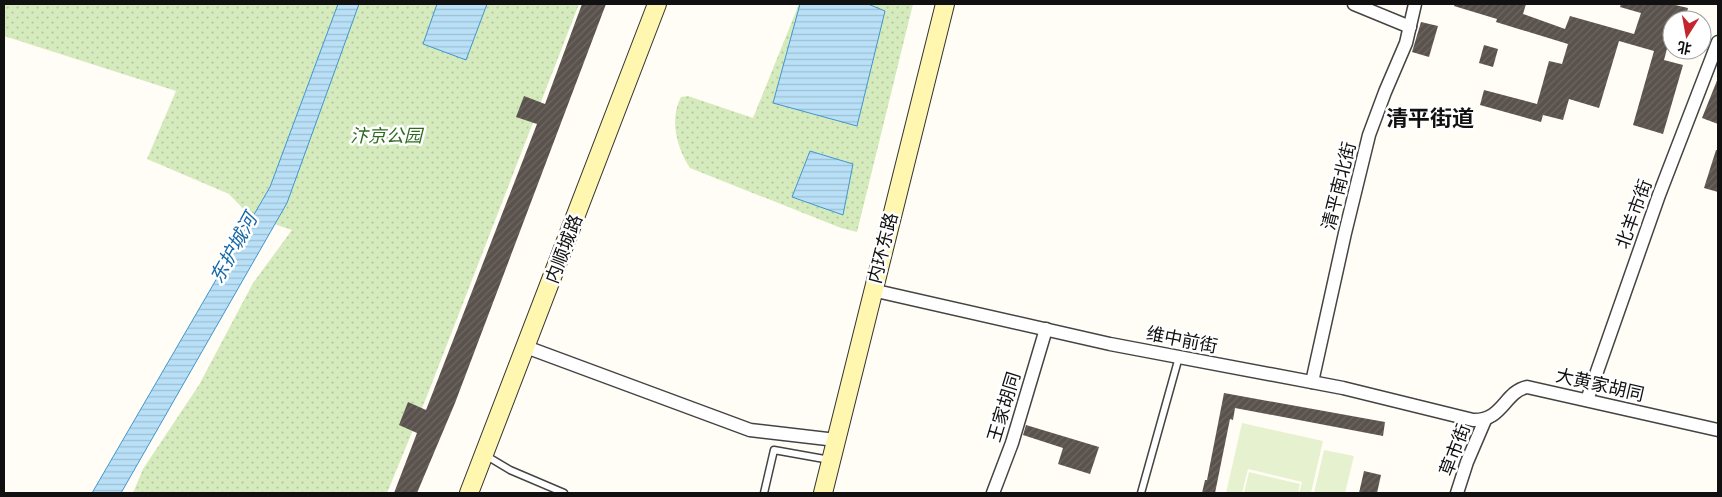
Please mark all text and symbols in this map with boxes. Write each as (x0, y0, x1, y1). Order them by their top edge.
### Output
north arrow (1662, 10, 1712, 60)
text: 北 (1676, 36, 1693, 59)
district label: 清平街道 (1386, 103, 1474, 136)
park label: 汴京公园 (350, 123, 425, 150)
street label: 清平南北街 (1315, 139, 1363, 233)
street label: 北羊市街 (1609, 176, 1659, 253)
water label: 东护城河 (203, 205, 267, 289)
street label: 内环东路 (862, 210, 905, 286)
street label: 内顺城路 (539, 211, 590, 288)
street label: 维中前街 (1144, 320, 1220, 361)
street label: 大黄家胡同 (1553, 362, 1647, 409)
street label: 王家胡同 (981, 369, 1028, 446)
street label: 草市街 (1433, 420, 1478, 480)

